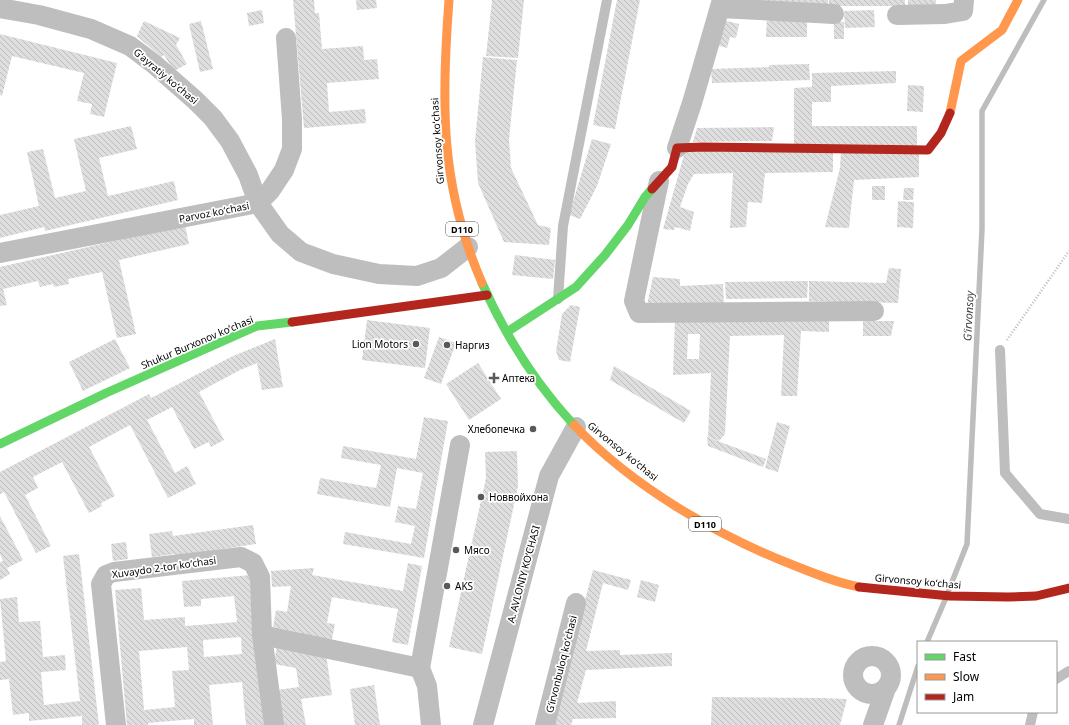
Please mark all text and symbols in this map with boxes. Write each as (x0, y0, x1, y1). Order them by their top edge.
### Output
street label: Gʻayratiy koʻchasi (131, 45, 201, 107)
street label: Girvonsoy koʻchasi (427, 97, 447, 185)
street label: Parvoz koʻchasi (178, 198, 250, 226)
road number: D110 (446, 222, 478, 236)
water label: G‘irvonsoy (959, 290, 977, 341)
street label: Shukur Burxonov koʻchasi (139, 312, 255, 372)
place label: Lion Motors (352, 337, 408, 351)
place label: Наргиз (455, 338, 490, 352)
marker: Lion Motors (411, 339, 421, 349)
marker: Наргиз (442, 340, 452, 350)
place label: Аптека (502, 371, 535, 385)
marker: Аптека (489, 373, 499, 383)
street label: Girvonsoy koʻchasi (585, 418, 661, 484)
place label: Хлебопечка (468, 422, 525, 436)
marker: Хлебопечка (528, 424, 538, 434)
place label: Новвойхона (489, 490, 548, 504)
marker: Новвойхона (476, 492, 486, 502)
road number: D110 (689, 517, 721, 531)
street label: A. AVLONIY KO‘CHASI (503, 524, 543, 624)
place label: Мясо (464, 543, 490, 557)
marker: Мясо (451, 545, 461, 555)
street label: Xuvaydo 2-tor koʻchasi (111, 553, 217, 581)
street label: Girvonsoy koʻchasi (874, 570, 962, 592)
place label: AKS (455, 579, 474, 593)
marker: AKS (442, 581, 452, 591)
street label: Gʻirvonbuloq koʻchasi (542, 614, 580, 714)
legend (917, 641, 1057, 713)
text: Fast (953, 648, 977, 665)
text: Slow (953, 668, 980, 685)
text: Jam (952, 688, 974, 705)

